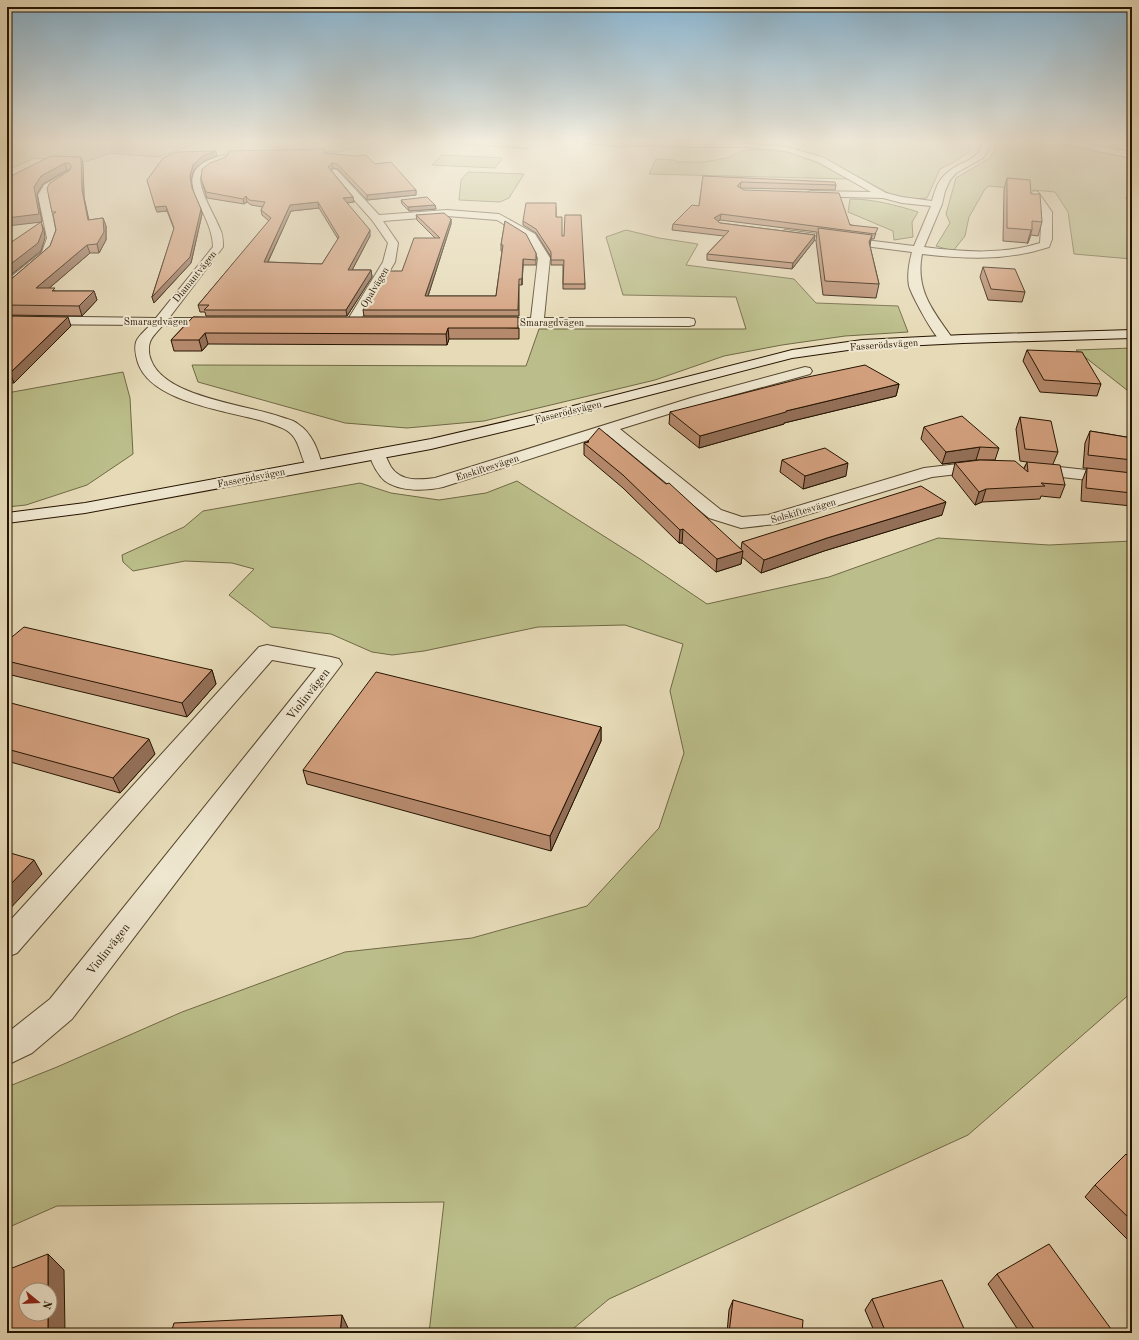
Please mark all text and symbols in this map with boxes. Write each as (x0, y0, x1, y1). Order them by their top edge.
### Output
street label: Diamantvägen (171, 249, 219, 304)
street label: Opalvägen (359, 265, 391, 310)
street label: Smaragdvägen (124, 317, 189, 327)
street label: Smaragdvägen (520, 318, 585, 328)
street label: Fasserödsvägen (849, 338, 919, 352)
street label: Fasserödsvägen (534, 399, 603, 425)
street label: Enskiftesvägen (454, 453, 521, 483)
street label: Fasserödsvägen (217, 466, 286, 489)
street label: Solskiftesvägen (769, 497, 838, 525)
street label: Violinvägen (285, 666, 333, 723)
street label: Violinvägen (85, 921, 133, 978)
north arrow (18, 1282, 58, 1322)
text: N (39, 1299, 53, 1311)

